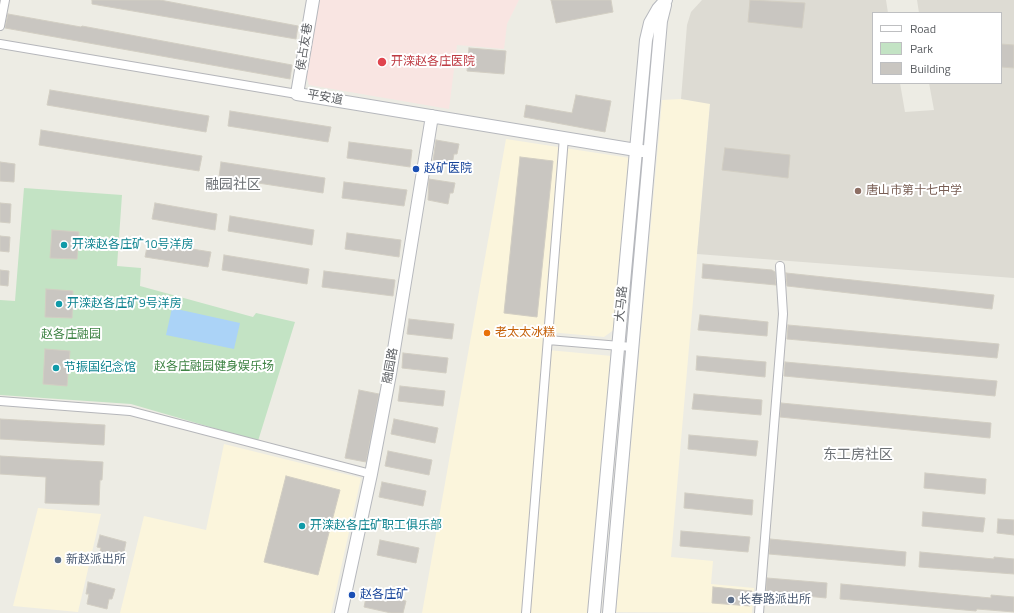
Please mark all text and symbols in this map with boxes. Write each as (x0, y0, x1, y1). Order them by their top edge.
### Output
legend (872, 12, 1002, 84)
text: Road (910, 19, 936, 38)
street label: 侯占友巷 (294, 22, 316, 72)
text: Park (910, 39, 933, 58)
place label: 开滦赵各庄医院 (391, 55, 475, 69)
marker: 开滦赵各庄医院 (376, 56, 388, 68)
text: Building (910, 59, 951, 78)
street label: 平安道 (306, 88, 344, 108)
place label: 赵矿医院 (424, 162, 472, 176)
marker: 赵矿医院 (411, 164, 421, 174)
district label: 融园社区 (205, 178, 261, 194)
place label: 唐山市第十七中学 (866, 184, 962, 198)
marker: 唐山市第十七中学 (853, 186, 863, 196)
place label: 开滦赵各庄矿10号洋房 (72, 238, 193, 252)
marker: 开滦赵各庄矿10号洋房 (59, 240, 69, 250)
street label: 大马路 (613, 285, 631, 323)
place label: 开滦赵各庄矿9号洋房 (67, 297, 182, 311)
marker: 开滦赵各庄矿9号洋房 (54, 299, 64, 309)
place label: 老太太冰糕 (495, 326, 555, 340)
park label: 赵各庄融园 (41, 328, 101, 342)
marker: 老太太冰糕 (482, 328, 492, 338)
street label: 融园路 (381, 347, 401, 385)
park label: 赵各庄融园健身娱乐场 (154, 360, 274, 374)
place label: 节振国纪念馆 (64, 361, 136, 375)
marker: 节振国纪念馆 (51, 363, 61, 373)
district label: 东工房社区 (823, 448, 893, 464)
place label: 开滦赵各庄矿职工俱乐部 (310, 519, 442, 533)
marker: 开滦赵各庄矿职工俱乐部 (297, 521, 307, 531)
place label: 新赵派出所 (66, 553, 126, 567)
marker: 新赵派出所 (53, 555, 63, 565)
place label: 赵各庄矿 (360, 588, 408, 602)
marker: 赵各庄矿 (347, 590, 357, 600)
place label: 长春路派出所 (739, 593, 811, 607)
marker: 长春路派出所 (726, 595, 736, 605)

